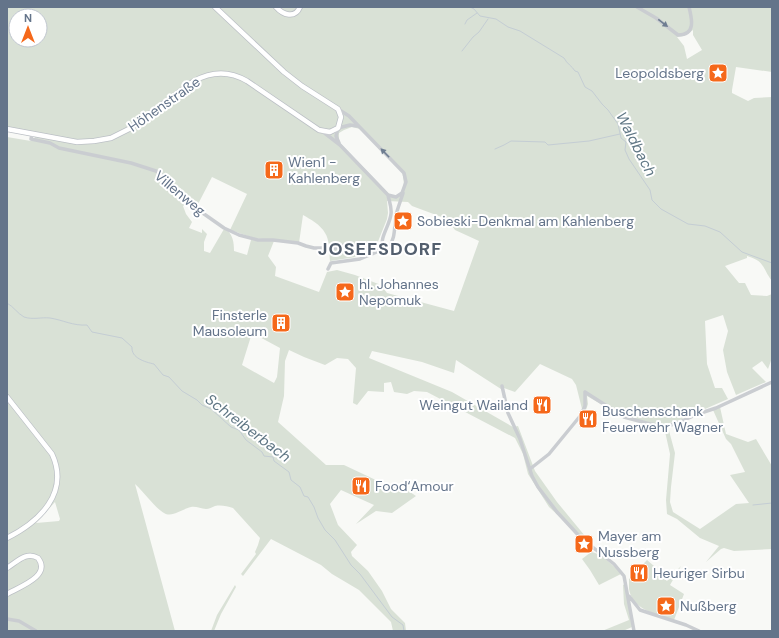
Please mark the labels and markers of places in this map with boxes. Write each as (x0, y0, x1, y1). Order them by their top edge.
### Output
place icon: Leopoldsberg (707, 62, 729, 84)
place label: Leopoldsberg (615, 64, 704, 82)
place label: Wien1 - Kahlenberg (288, 153, 360, 187)
building icon: Wien1 - Kahlenberg (263, 159, 285, 181)
place icon: Sobieski-Denkmal am Kahlenberg (392, 210, 414, 232)
place label: Sobieski-Denkmal am Kahlenberg (417, 212, 634, 230)
place label: hl. Johannes Nepomuk (359, 275, 439, 309)
place icon: hl. Johannes Nepomuk (334, 281, 356, 303)
place label: Finsterle Mausoleum (193, 306, 267, 340)
building icon: Finsterle Mausoleum (270, 312, 292, 334)
restaurant icon: Weingut Wailand (531, 394, 553, 416)
place label: Weingut Wailand (419, 396, 528, 414)
place label: Buschenschank Feuerwehr Wagner (602, 402, 723, 436)
restaurant icon: Buschenschank Feuerwehr Wagner (577, 408, 599, 430)
restaurant icon: Food‘Amour (350, 475, 372, 497)
place label: Food‘Amour (375, 477, 454, 495)
place label: Mayer am Nussberg (598, 527, 661, 561)
place icon: Mayer am Nussberg (573, 533, 595, 555)
restaurant icon: Heuriger Sirbu (628, 562, 650, 584)
place label: Heuriger Sirbu (653, 564, 745, 582)
place icon: Nußberg (655, 595, 677, 617)
place label: Nußberg (680, 597, 737, 615)

